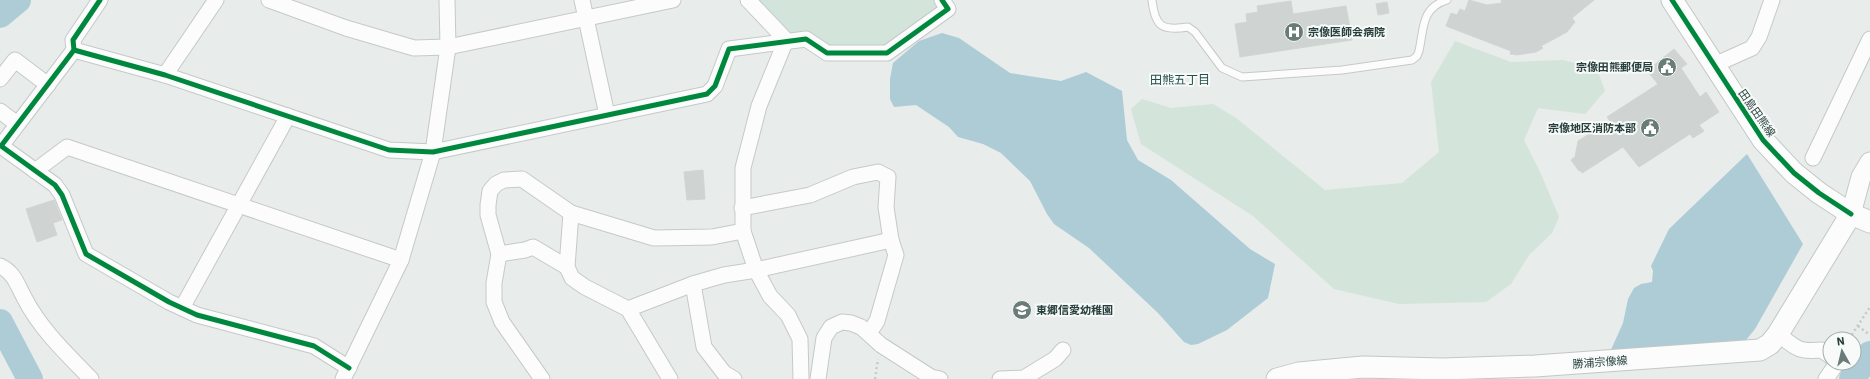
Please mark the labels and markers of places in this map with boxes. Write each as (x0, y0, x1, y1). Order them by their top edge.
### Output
hospital icon: 宗像医師会病院 (1283, 21, 1305, 43)
place label: 宗像医師会病院 (1308, 25, 1385, 39)
public building icon: 宗像田熊郵便局 (1656, 56, 1678, 78)
place label: 宗像田熊郵便局 (1576, 60, 1653, 74)
public building icon: 宗像地区消防本部 (1639, 117, 1661, 139)
place label: 宗像地区消防本部 (1548, 121, 1636, 135)
school or university icon: 東郷信愛幼稚園 (1011, 299, 1033, 321)
place label: 東郷信愛幼稚園 (1036, 303, 1113, 317)

